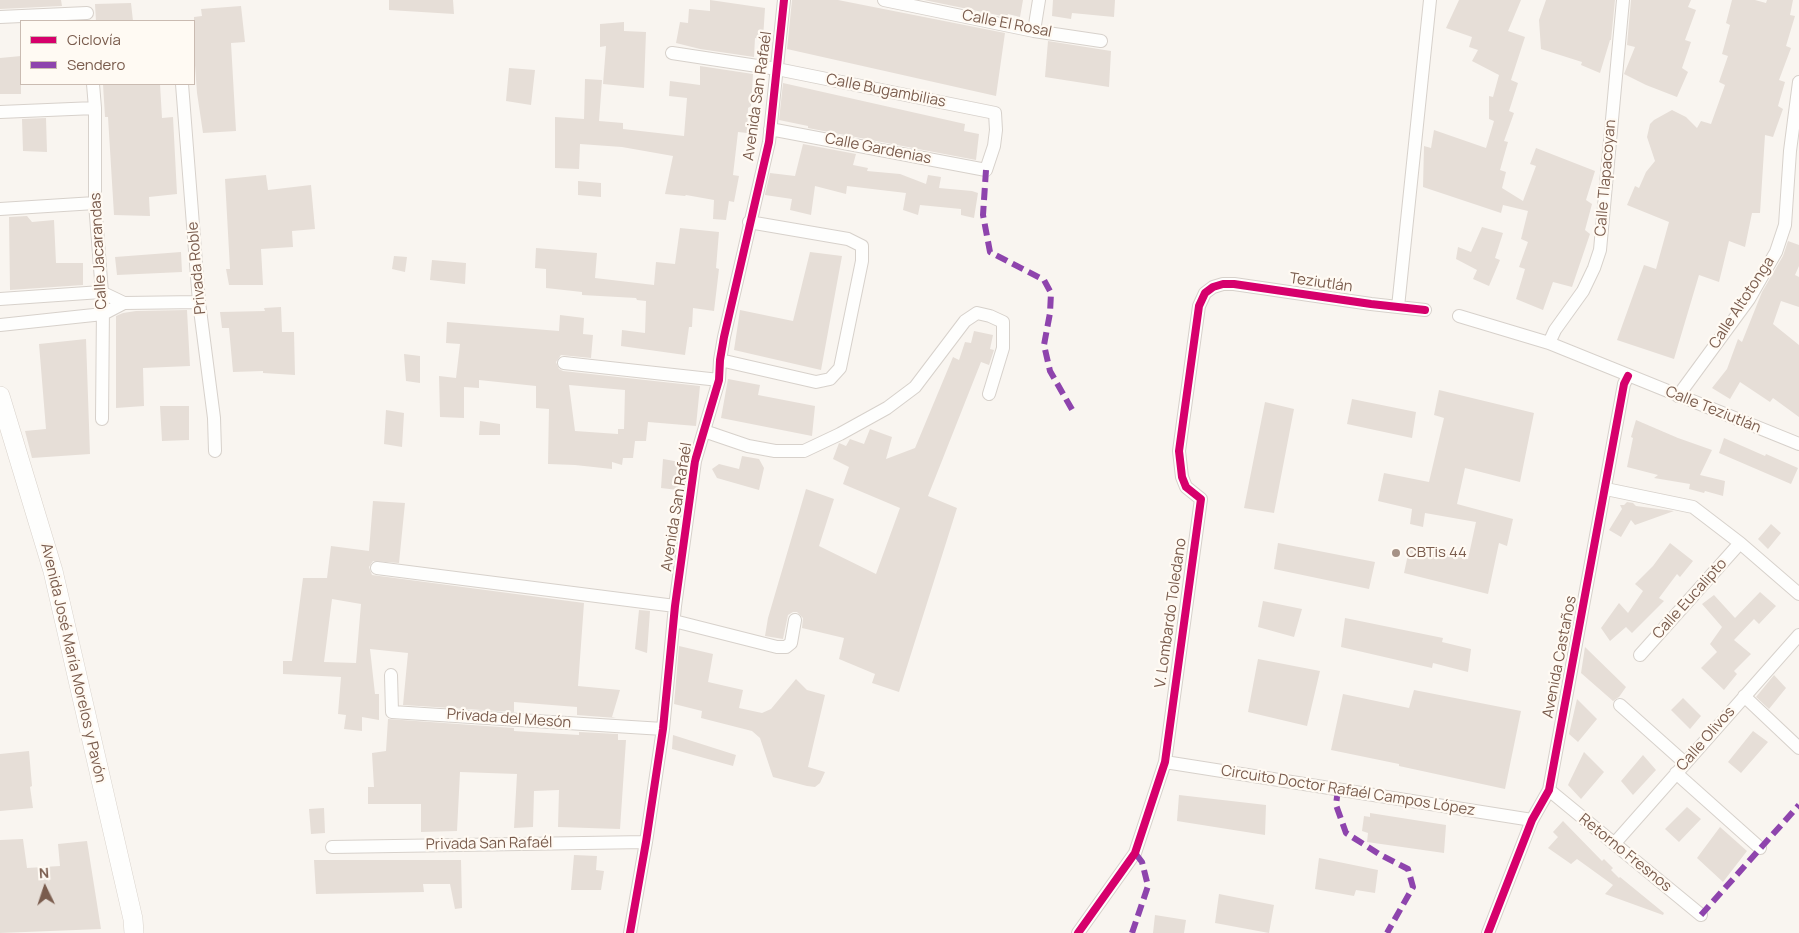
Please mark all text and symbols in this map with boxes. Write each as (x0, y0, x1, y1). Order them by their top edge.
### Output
street label: Calle El Rosal (961, 6, 1053, 42)
legend (20, 20, 195, 85)
text: Ciclovía (67, 29, 121, 50)
street label: Avenida San Rafaél (740, 30, 776, 162)
text: Sendero (67, 54, 125, 75)
street label: Calle Bugambilias (825, 71, 947, 111)
street label: Calle Tlapacoyan (1592, 119, 1620, 237)
street label: Calle Gardenias (823, 130, 933, 168)
street label: Calle Jacarandas (87, 192, 111, 310)
street label: Privada Roble (184, 221, 210, 315)
street label: Calle Altotonga (1706, 254, 1778, 352)
street label: Teziutlán (1288, 270, 1354, 296)
street label: Calle Teziutlán (1663, 383, 1763, 437)
street label: Avenida San Rafaél (658, 441, 696, 573)
street label: V. Lombardo Toledano (1152, 537, 1190, 689)
street label: Avenida José María Morelos y Pavón (37, 541, 109, 785)
place label: CBTis 44 (1406, 544, 1467, 562)
marker: CBTis 44 (1390, 547, 1402, 559)
street label: Calle Eucalipto (1649, 555, 1731, 643)
street label: Avenida Castaños (1539, 594, 1581, 720)
street label: Calle Olivos (1673, 703, 1739, 775)
street label: Privada del Mesón (446, 706, 572, 732)
street label: Circuito Doctor Rafaél Campos López (1220, 762, 1476, 820)
street label: Retorno Fresnos (1575, 810, 1675, 896)
street label: Privada San Rafaél (426, 834, 552, 854)
north arrow (20, 863, 70, 913)
text: N (38, 863, 50, 882)

